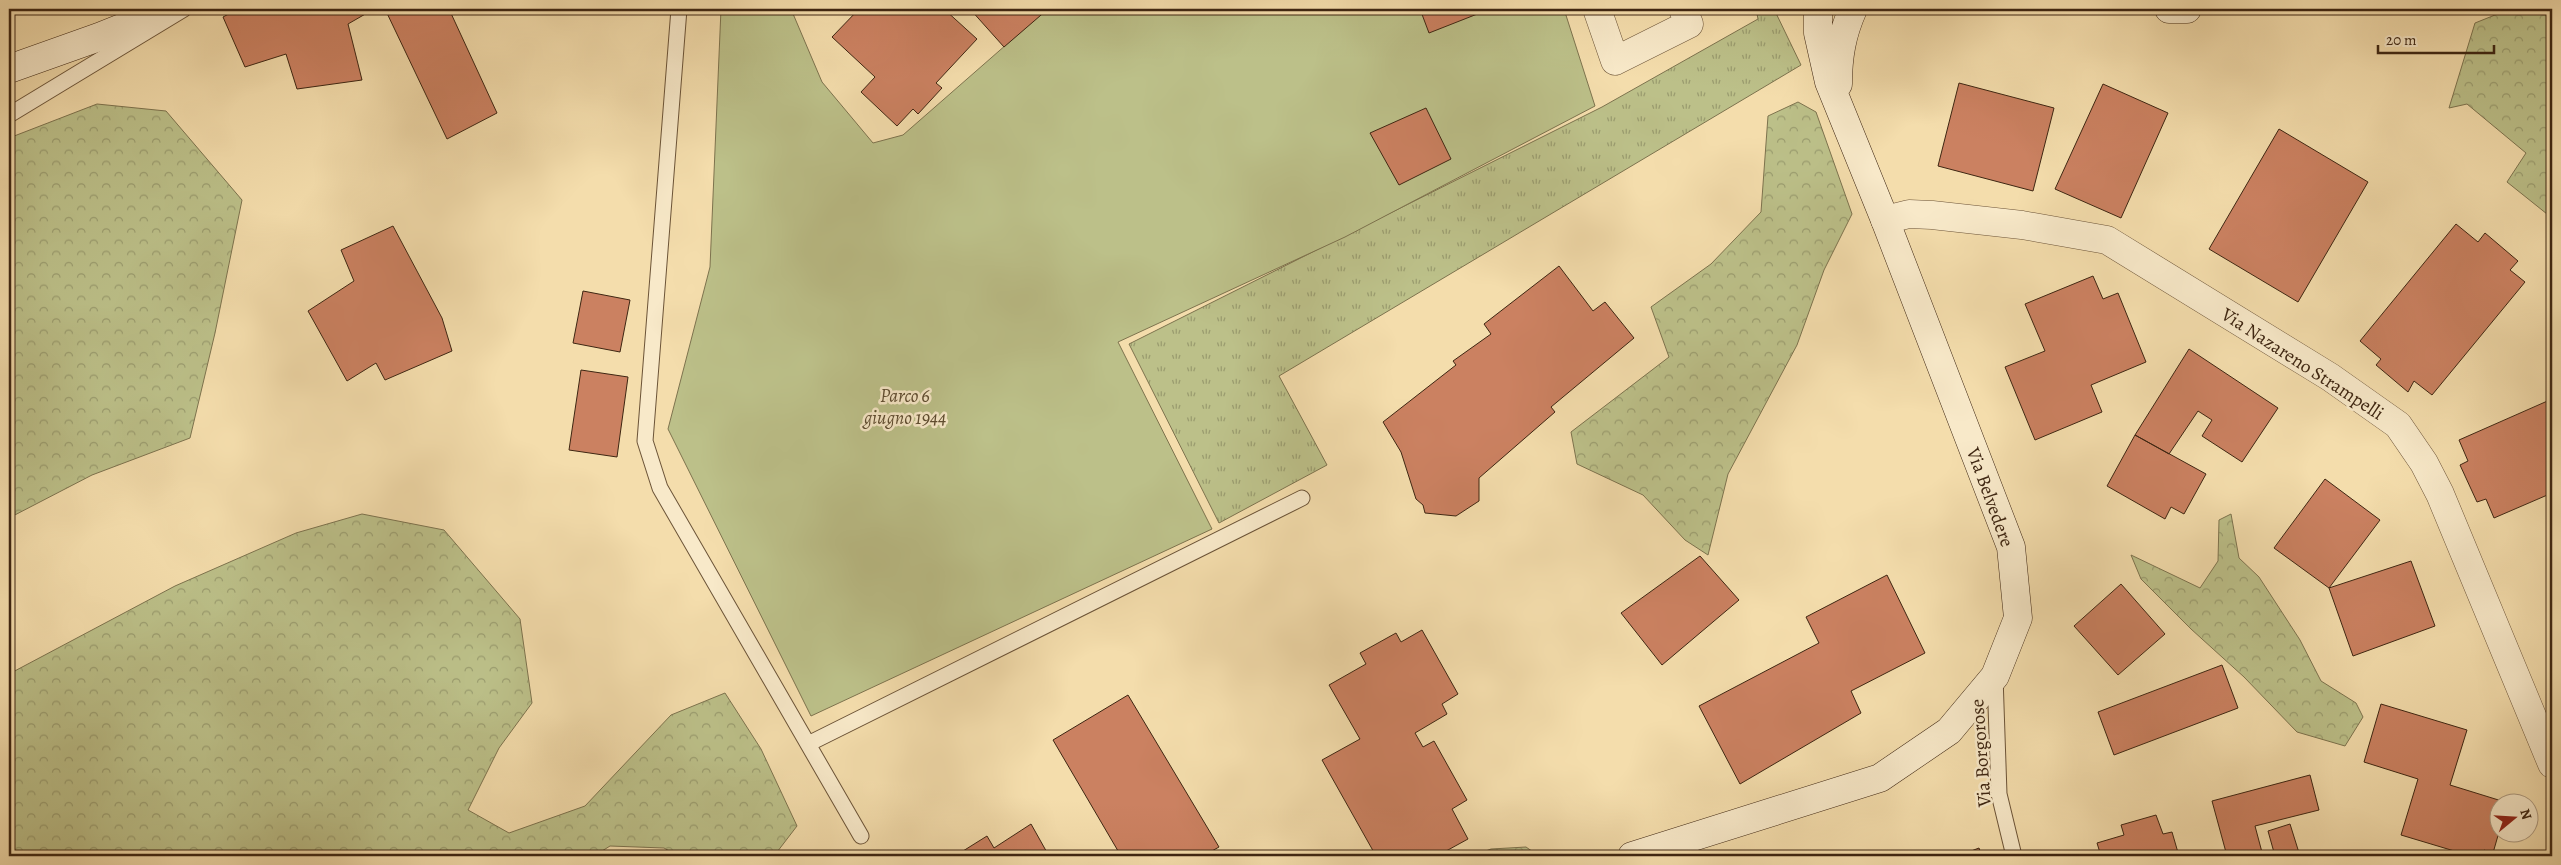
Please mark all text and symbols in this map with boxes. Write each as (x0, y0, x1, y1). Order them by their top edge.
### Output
scale bar (2378, 22, 2495, 54)
text: 20 m (2386, 30, 2417, 50)
street label: Via Nazareno Strampelli (2215, 301, 2389, 426)
park label: Parco 6 giugno 1944 (862, 383, 946, 431)
street label: Via Belvedere (1960, 443, 2020, 551)
street label: Via Borgorose (1964, 698, 1998, 809)
north arrow (2488, 792, 2538, 842)
text: N (2515, 806, 2536, 822)

